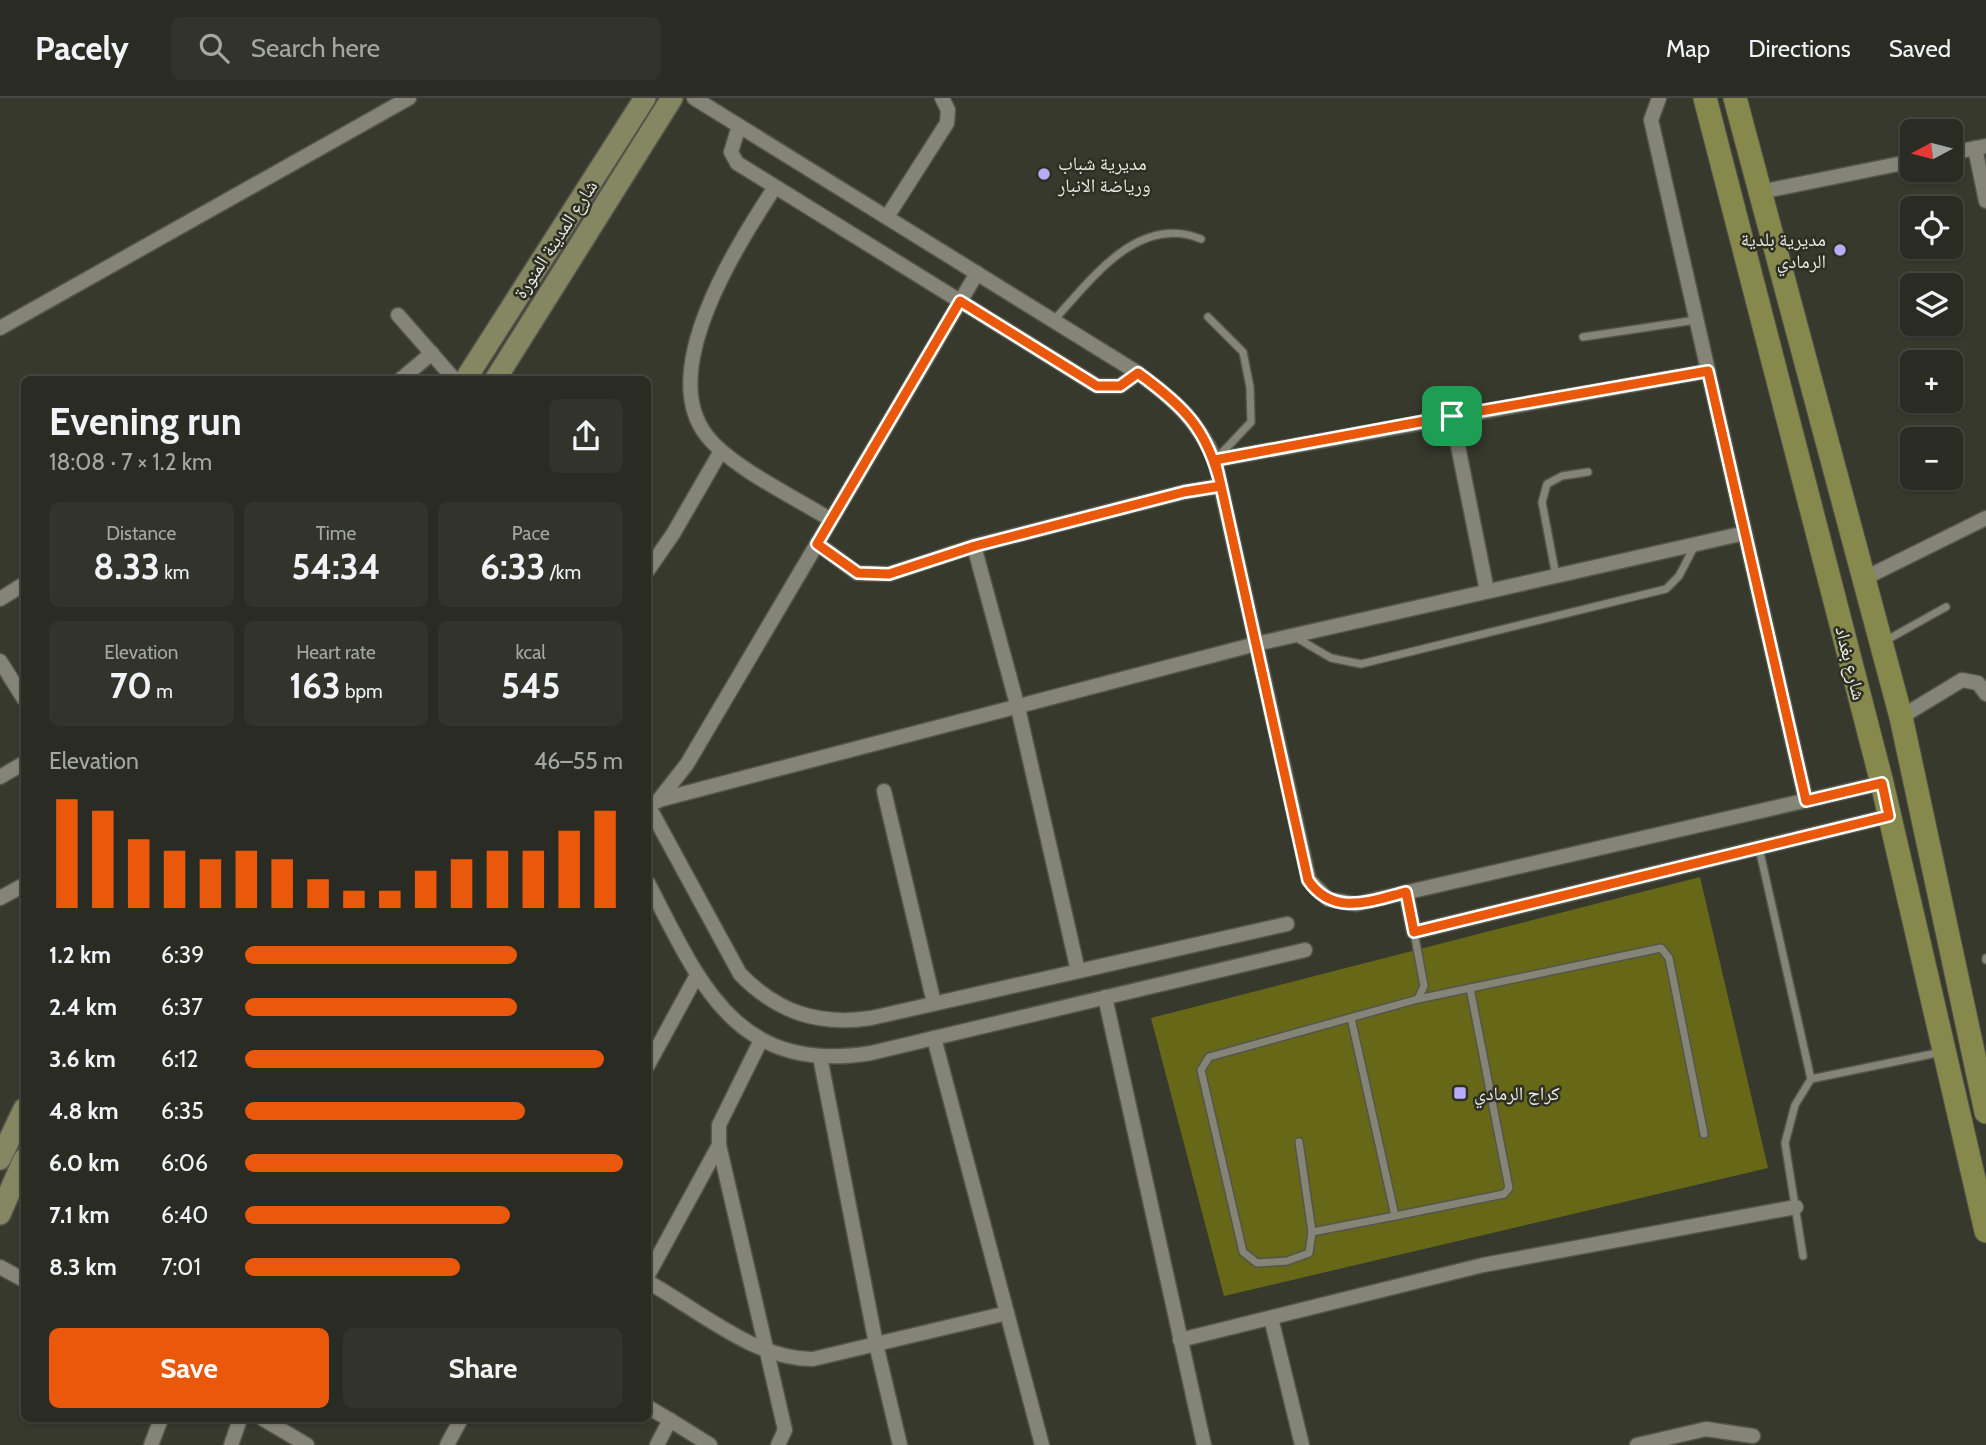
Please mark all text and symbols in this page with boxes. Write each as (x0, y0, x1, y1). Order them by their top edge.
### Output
search box (171, 17, 661, 80)
text: Pacely (35, 28, 129, 68)
icon: search (195, 29, 233, 67)
text: Search here (251, 32, 380, 64)
text: Map (1666, 34, 1710, 63)
text: Directions (1748, 34, 1851, 63)
text: Saved (1889, 34, 1951, 63)
north arrow (1900, 119, 1964, 182)
map controls (1900, 119, 1963, 490)
place label: مديرية شباب ورياضة الانبار (1057, 152, 1151, 197)
marker: مديرية شباب ورياضة الانبار (1036, 166, 1052, 182)
street label: شارع المدينة المنورة (509, 176, 602, 303)
button: locate (1900, 196, 1963, 259)
place label: مديرية بلدية الرمادي (1741, 228, 1826, 277)
marker: مديرية بلدية الرمادي (1832, 242, 1848, 258)
button: layers (1900, 273, 1963, 336)
button: + (1900, 350, 1963, 413)
pin (1422, 386, 1482, 446)
icon: arrive (1433, 397, 1471, 435)
text: Evening run (49, 398, 242, 445)
button: share (549, 399, 623, 473)
button: − (1900, 427, 1963, 490)
text: 18:08 · 7 × 1.2 km (49, 448, 212, 476)
text: Distance (106, 522, 176, 545)
text: Time (316, 522, 356, 545)
text: Pace (512, 522, 550, 545)
text: 8.33 (93, 545, 160, 588)
text: 54:34 (292, 545, 380, 588)
text: 6:33 (480, 545, 545, 588)
text: km (160, 561, 189, 584)
text: /km (545, 561, 581, 584)
street label: شارع بغداد (1830, 624, 1871, 702)
text: Elevation (104, 641, 178, 664)
text: Heart rate (296, 641, 376, 664)
text: kcal (516, 641, 546, 664)
text: 70 (110, 664, 152, 707)
text: 163 (289, 664, 341, 707)
text: 545 (501, 664, 560, 707)
text: m (152, 680, 173, 703)
text: bpm (341, 680, 383, 703)
text: Elevation (49, 747, 139, 775)
text: 46–55 m (534, 747, 623, 775)
text: 1.2 km (49, 941, 111, 969)
text: 6:39 (161, 941, 204, 969)
text: 2.4 km (49, 993, 117, 1021)
text: 6:37 (161, 993, 203, 1021)
text: 3.6 km (49, 1045, 116, 1073)
text: 6:12 (161, 1045, 198, 1073)
place label: كراج الرمادي (1474, 1082, 1560, 1109)
marker: كراج الرمادي (1452, 1085, 1468, 1101)
text: 4.8 km (49, 1097, 119, 1125)
text: 6:35 (161, 1097, 204, 1125)
text: 6.0 km (49, 1149, 119, 1177)
text: 6:06 (161, 1149, 208, 1177)
text: 7.1 km (49, 1201, 109, 1229)
text: 6:40 (161, 1201, 208, 1229)
text: 8.3 km (49, 1253, 117, 1281)
text: 7:01 (161, 1253, 201, 1281)
button: Save (49, 1328, 329, 1408)
button: Share (343, 1328, 623, 1408)

